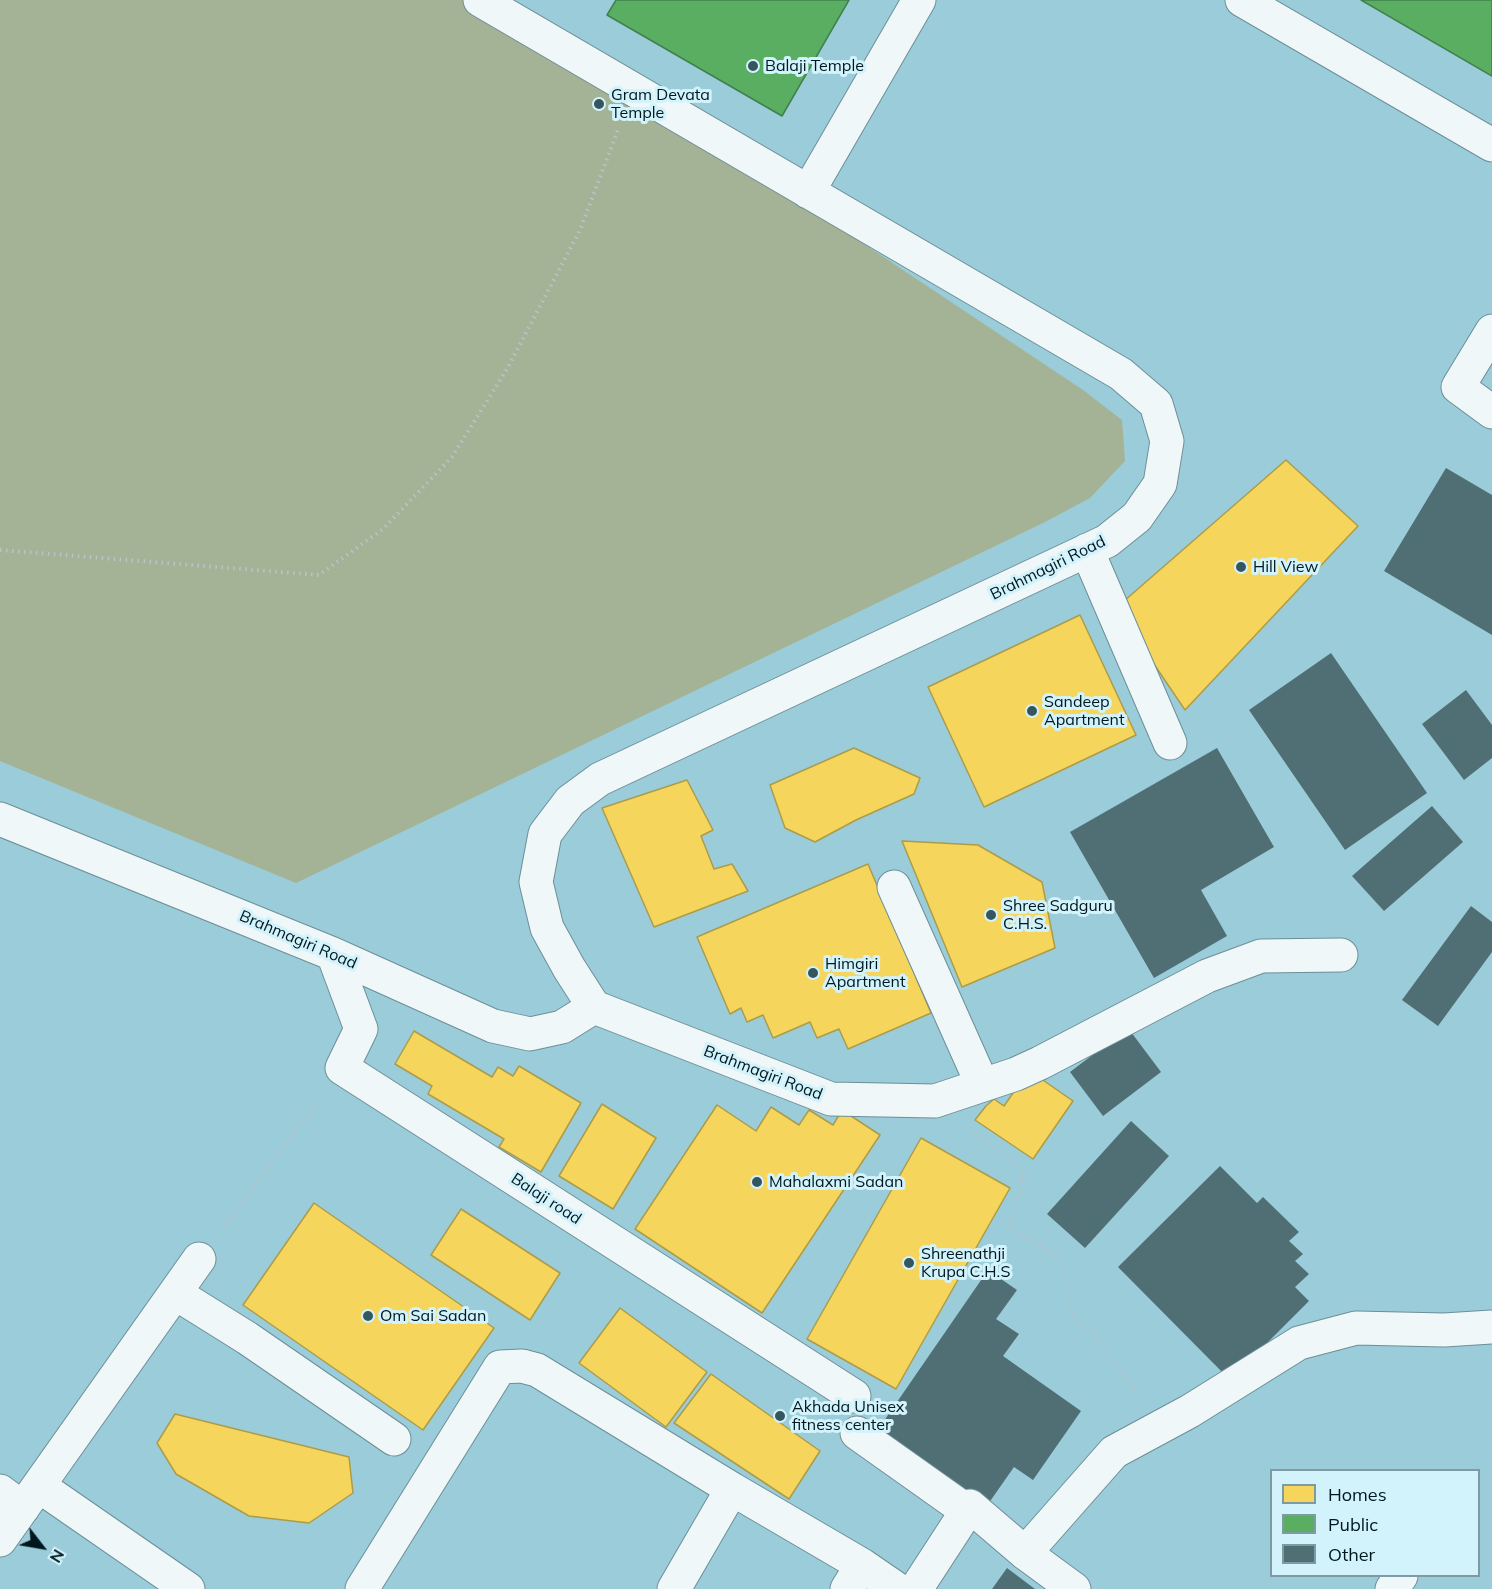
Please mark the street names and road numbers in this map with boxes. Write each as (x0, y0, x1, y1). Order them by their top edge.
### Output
street label: Brahmagiri Road (987, 532, 1109, 604)
street label: Brahmagiri Road (236, 907, 360, 973)
street label: Brahmagiri Road (701, 1042, 825, 1104)
street label: Balaji road (507, 1169, 585, 1229)

